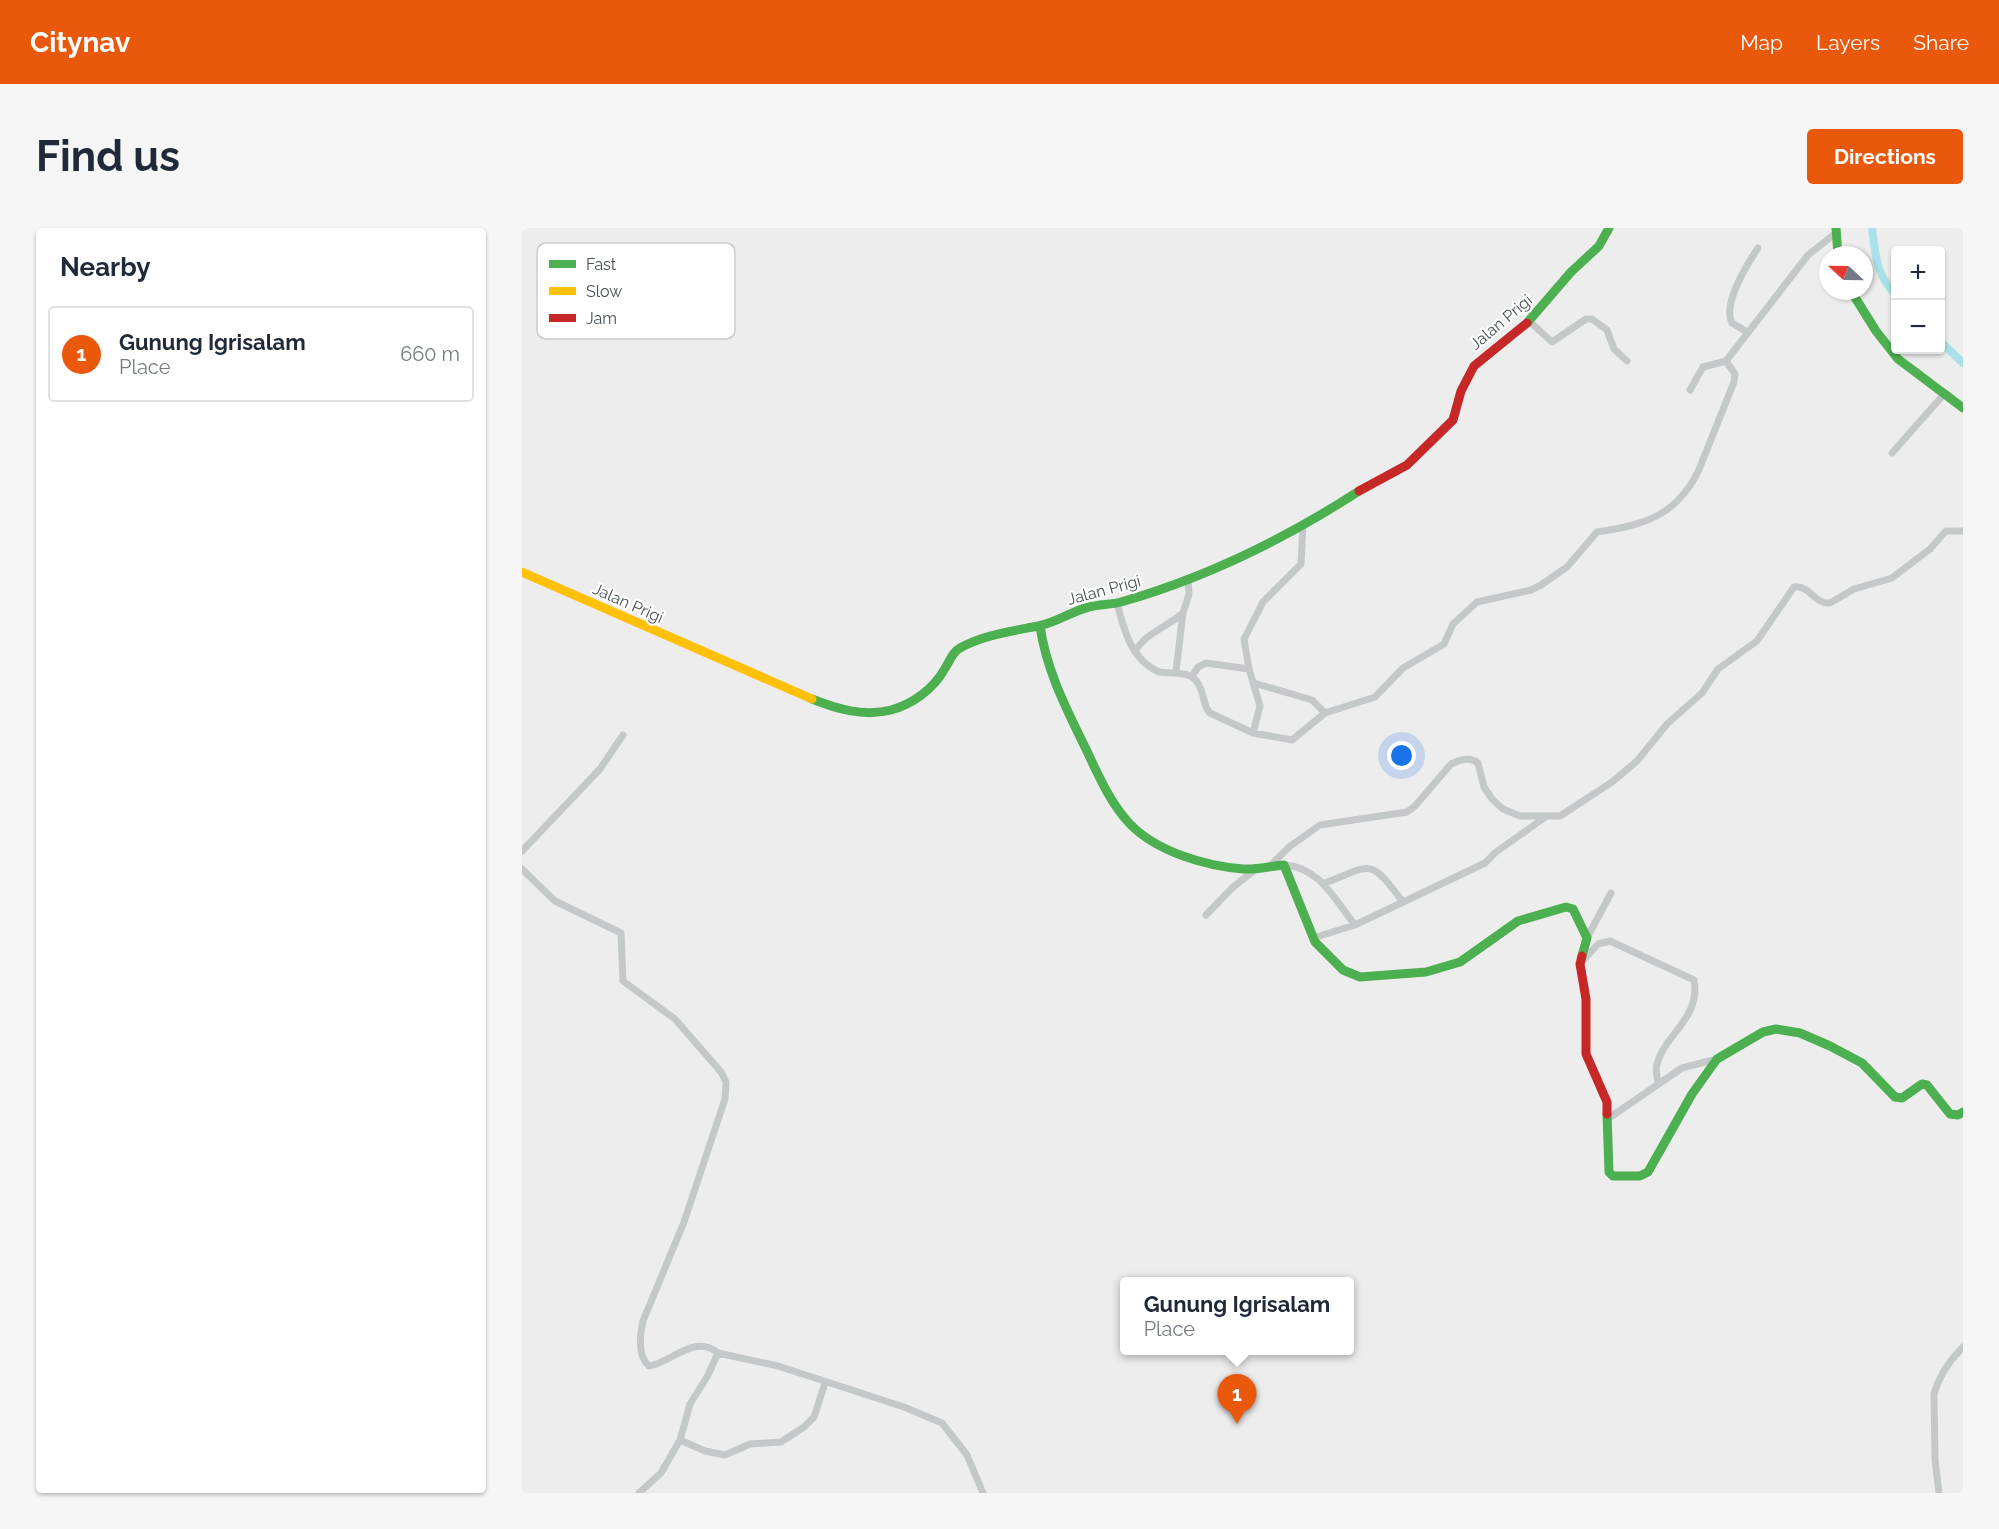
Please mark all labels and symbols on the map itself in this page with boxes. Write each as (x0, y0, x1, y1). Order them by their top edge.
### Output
legend (537, 243, 735, 339)
north arrow (1819, 246, 1873, 300)
text: Fast (586, 255, 617, 274)
text: Slow (586, 282, 622, 301)
street label: Jalan Prigi (1466, 291, 1536, 353)
text: Jam (586, 309, 617, 328)
street label: Jalan Prigi (1065, 571, 1143, 609)
street label: Jalan Prigi (590, 579, 666, 627)
your location (1387, 741, 1416, 770)
pin: 1 (1218, 1374, 1256, 1424)

